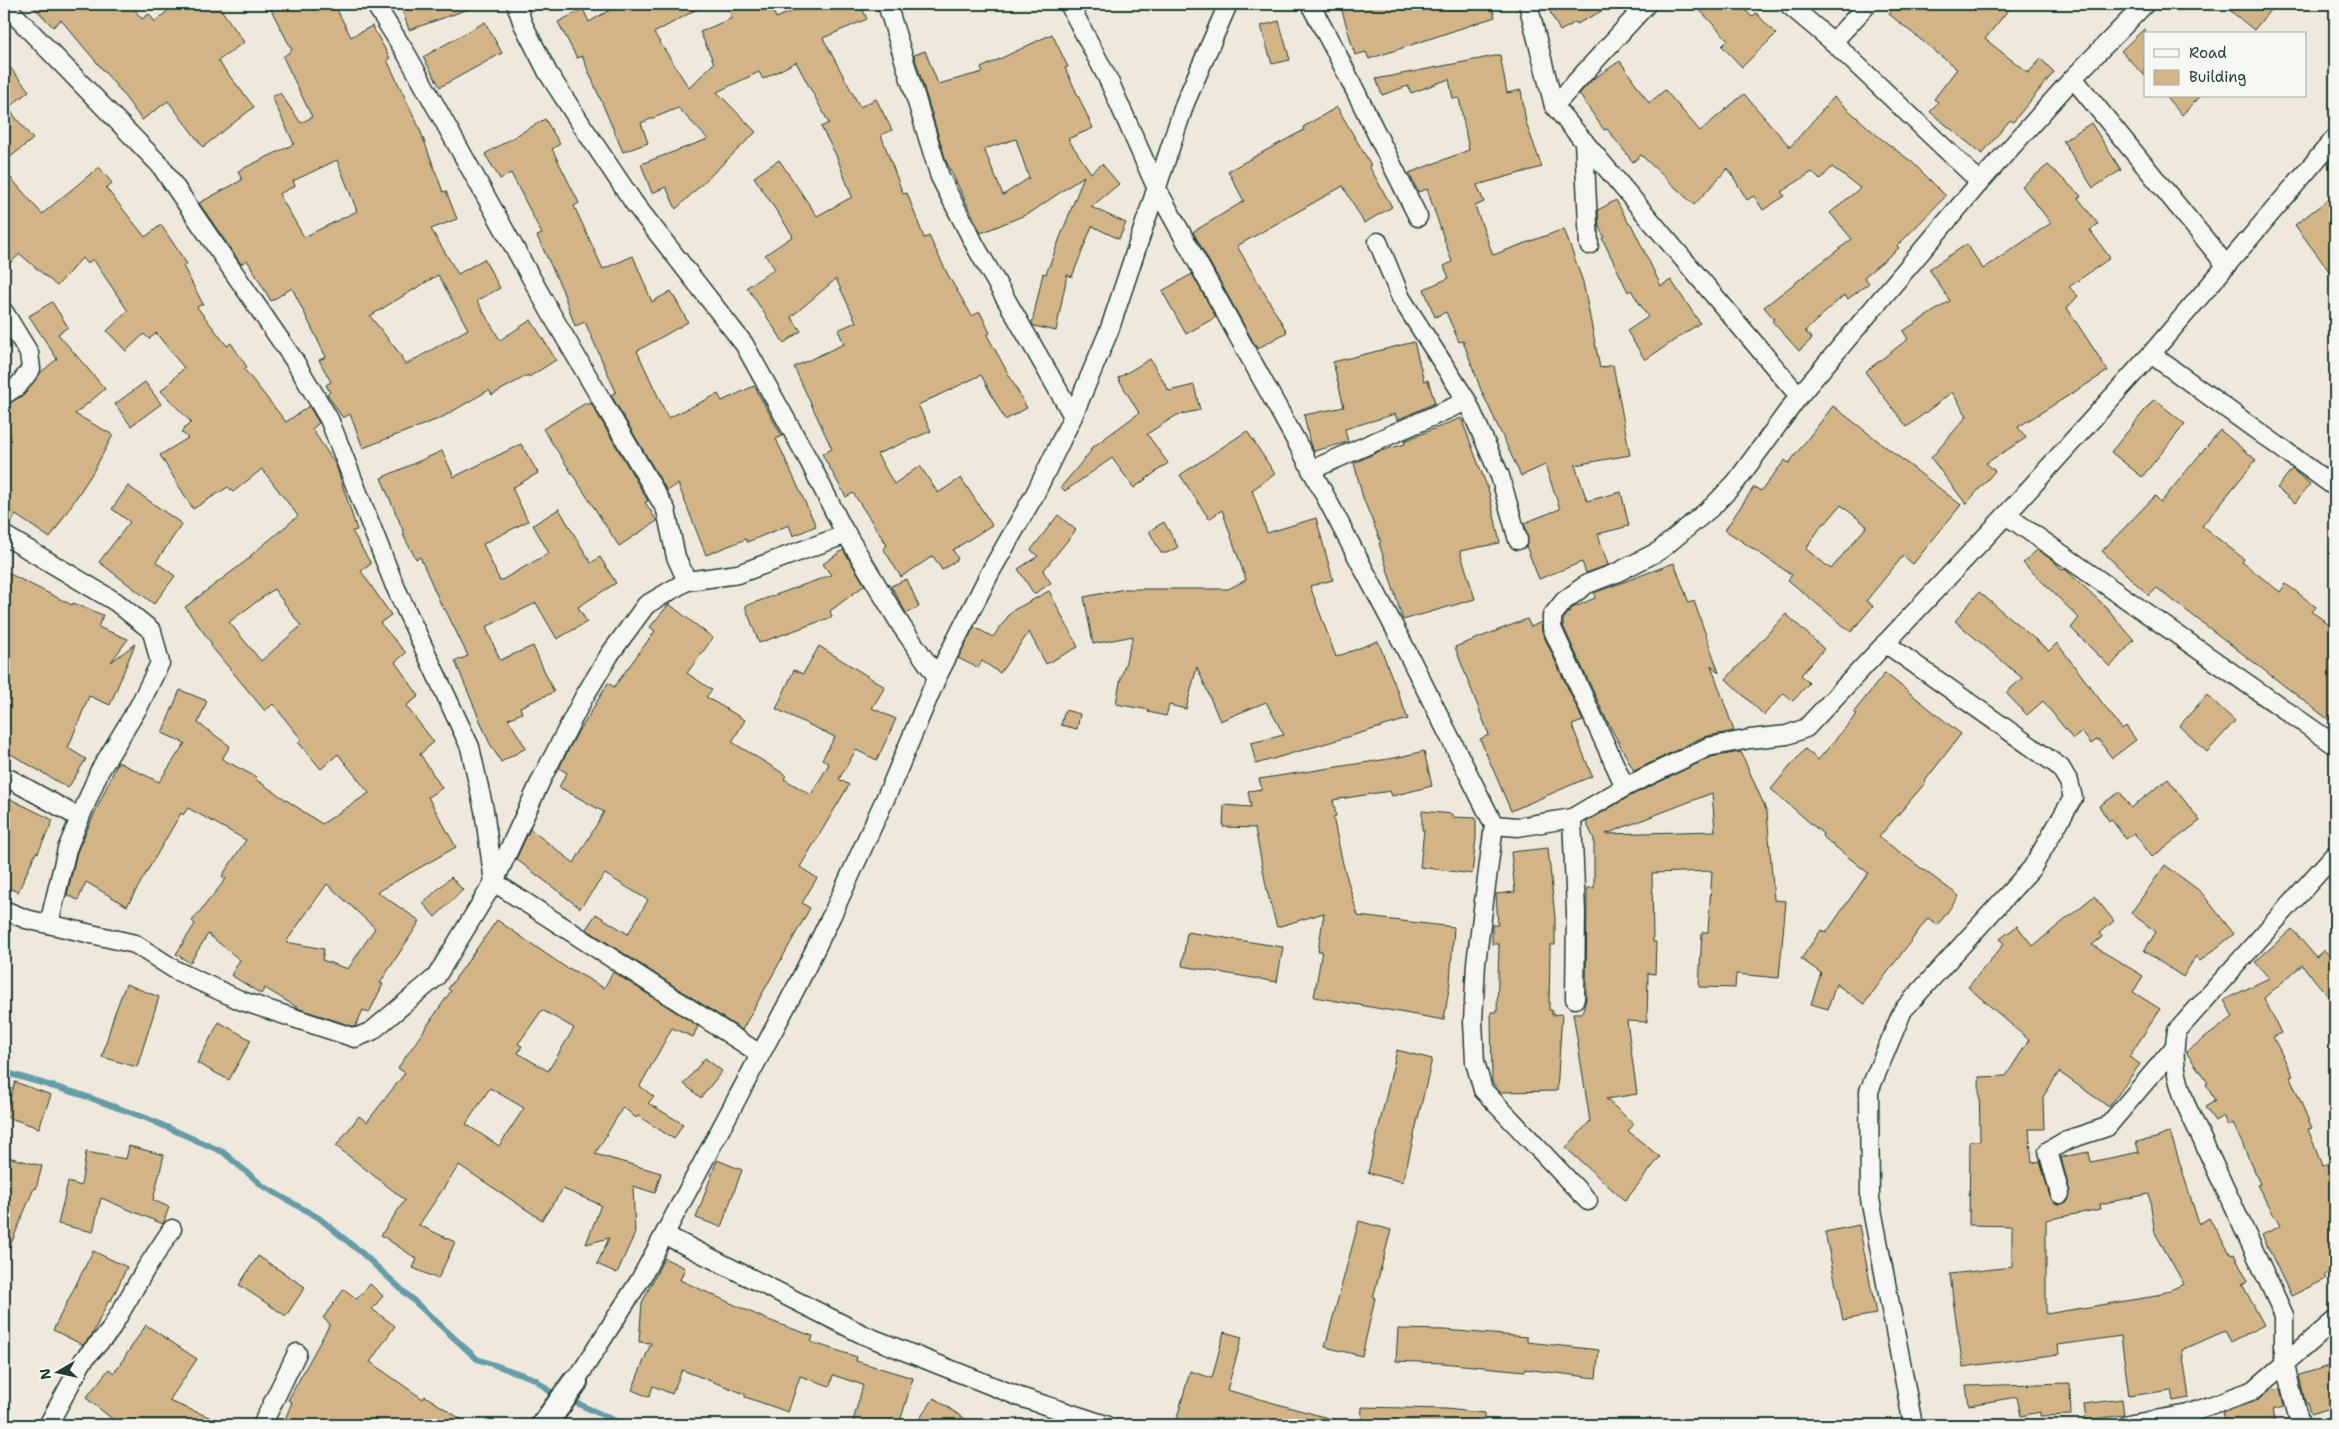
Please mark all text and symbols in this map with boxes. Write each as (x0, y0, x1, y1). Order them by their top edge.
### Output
legend (2144, 32, 2306, 98)
text: Road (2189, 43, 2227, 63)
text: Building (2189, 67, 2246, 87)
north arrow (32, 1346, 82, 1396)
text: N (35, 1367, 55, 1381)

